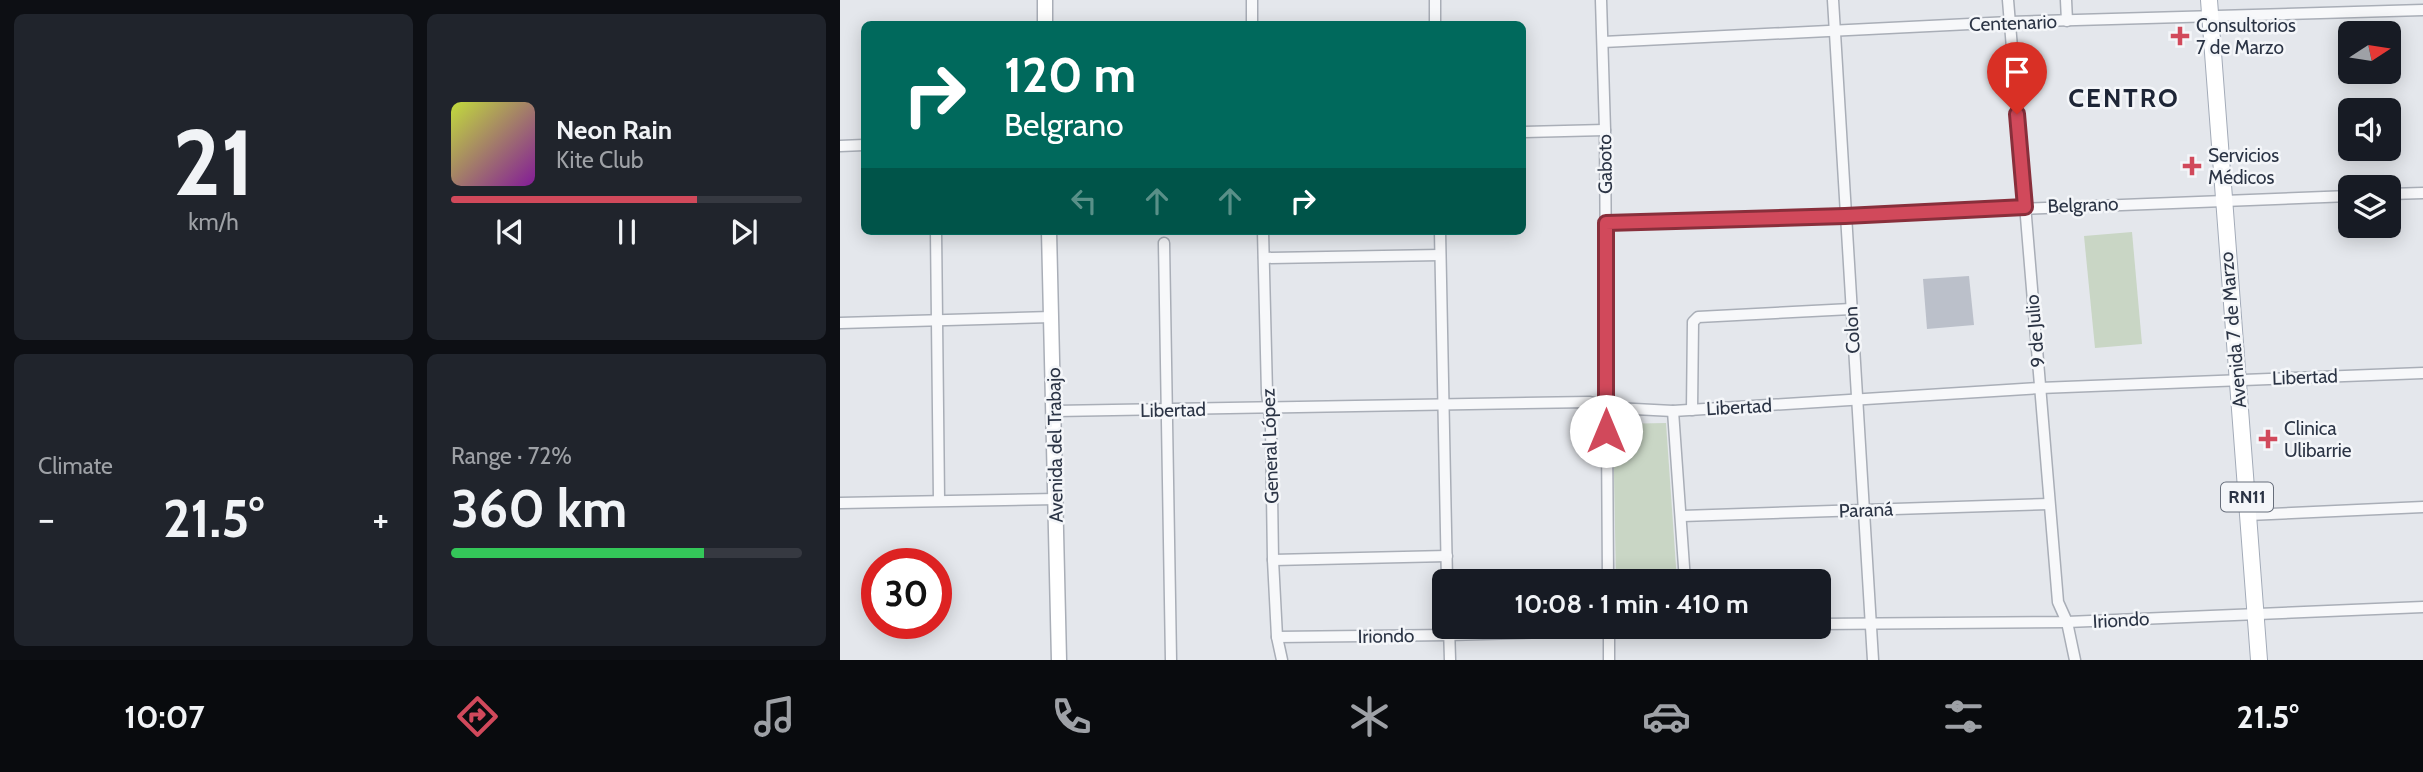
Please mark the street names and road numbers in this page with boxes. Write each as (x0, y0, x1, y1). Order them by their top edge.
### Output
street label: Centenario (1969, 10, 2057, 36)
street label: Gaboto (1593, 134, 1617, 194)
street label: Belgrano (2047, 192, 2119, 218)
street label: Avenida 7 de Marzo (2215, 251, 2251, 409)
street label: 9 de Julio (2020, 294, 2050, 368)
street label: Colon (1839, 306, 1865, 354)
street label: Libertad (2272, 364, 2338, 390)
street label: Avenida del Trabajo (1042, 367, 1068, 523)
street label: General López (1256, 388, 1284, 504)
street label: Libertad (1705, 394, 1773, 420)
street label: Libertad (1140, 398, 1206, 422)
road number: RN11 (2221, 482, 2273, 512)
street label: Paraná (1838, 498, 1894, 522)
street label: Iriondo (2092, 607, 2150, 633)
street label: Iriondo (1357, 624, 1415, 648)

